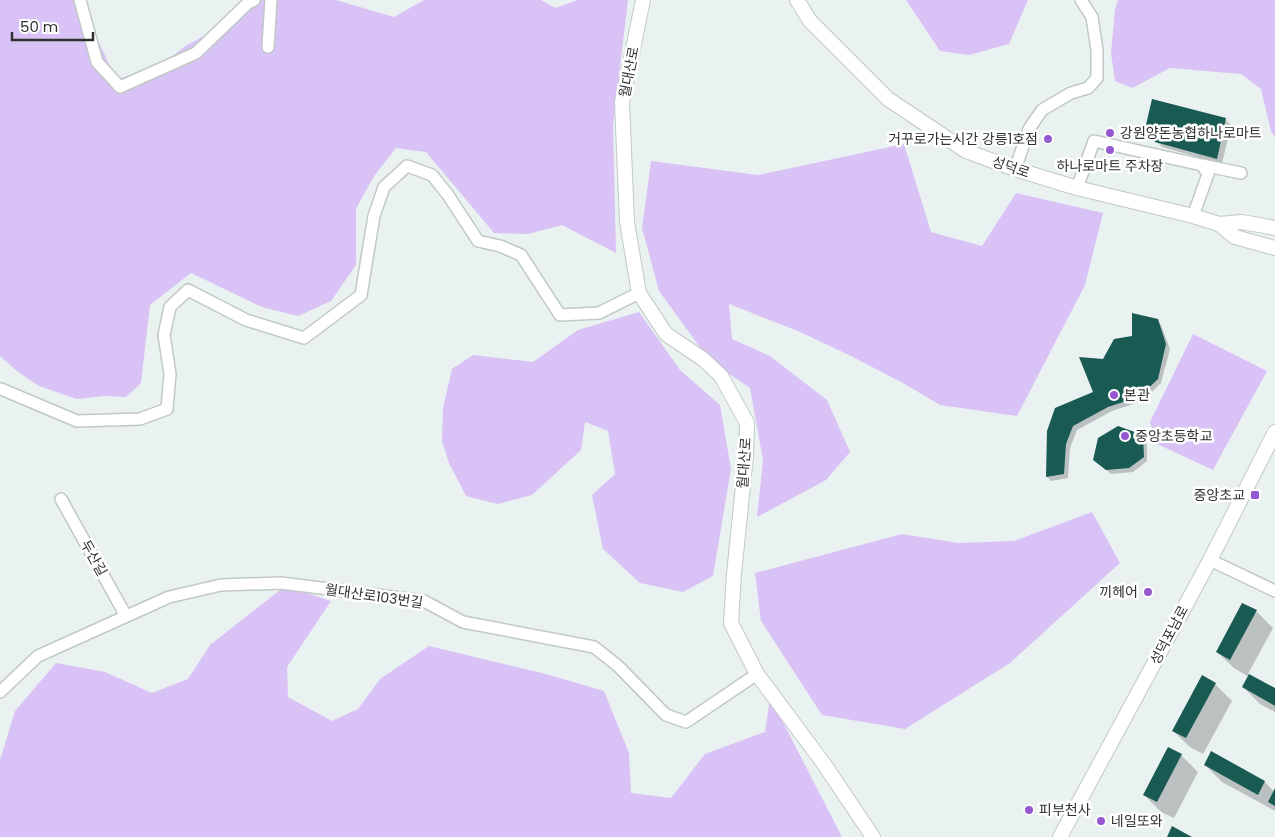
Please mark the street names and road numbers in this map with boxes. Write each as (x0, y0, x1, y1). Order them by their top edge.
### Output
street label: 월대산로 (614, 45, 644, 99)
street label: 성덕로 (989, 151, 1033, 183)
street label: 월대산로 (732, 436, 756, 489)
street label: 두산길 (76, 536, 112, 580)
street label: 월대산로103번길 (324, 579, 424, 613)
street label: 성덕포남로 (1145, 602, 1193, 668)

